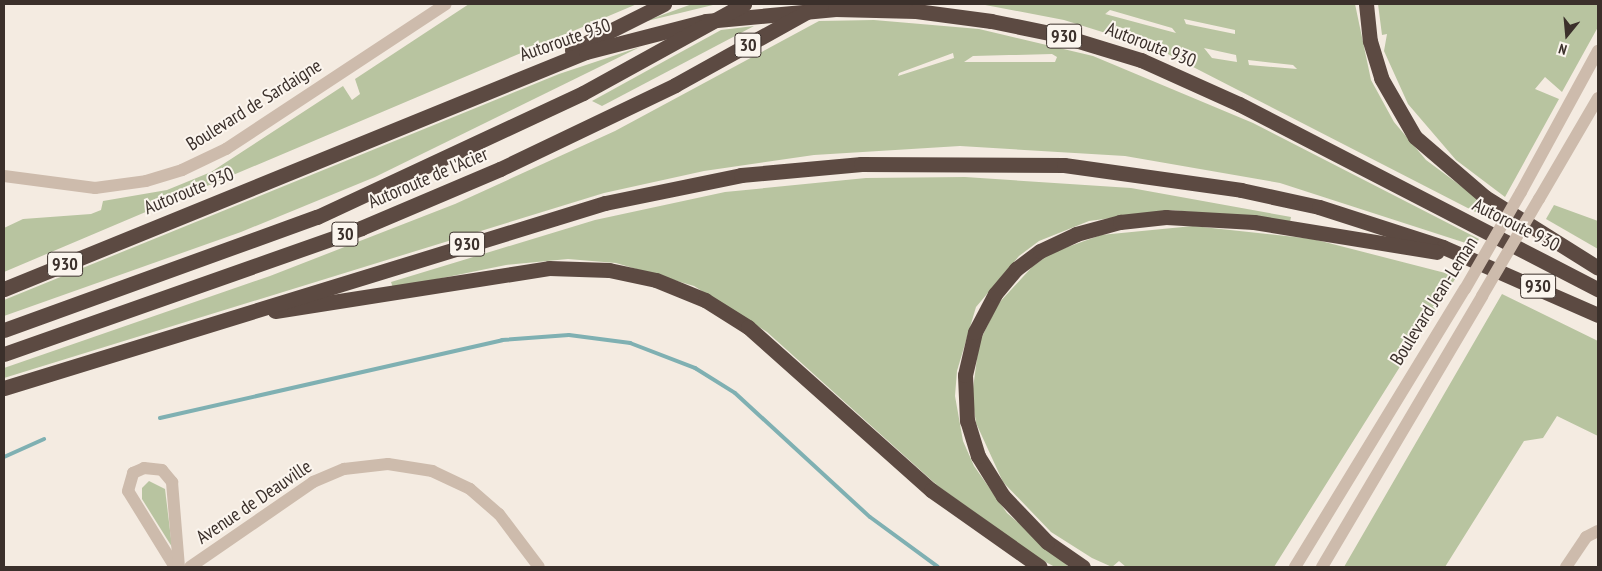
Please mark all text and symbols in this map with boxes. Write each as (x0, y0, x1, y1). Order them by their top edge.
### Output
north arrow (1542, 10, 1592, 60)
street label: Autoroute 930 (516, 14, 614, 66)
street label: Autoroute 930 (1103, 17, 1199, 73)
road number: 930 (1045, 20, 1083, 52)
road number: 30 (734, 30, 762, 60)
text: N (1556, 40, 1569, 59)
street label: Boulevard de Sardaigne (182, 54, 326, 156)
street label: Autoroute de l'Acier (365, 143, 491, 213)
street label: Autoroute 930 (141, 163, 237, 219)
street label: Autoroute 930 (1469, 193, 1563, 257)
road number: 30 (331, 218, 359, 250)
road number: 930 (448, 228, 486, 260)
street label: Boulevard Jean-Leman (1385, 233, 1483, 369)
road number: 930 (46, 248, 84, 280)
road number: 930 (1519, 270, 1557, 302)
street label: Avenue de Deauville (192, 455, 316, 549)

